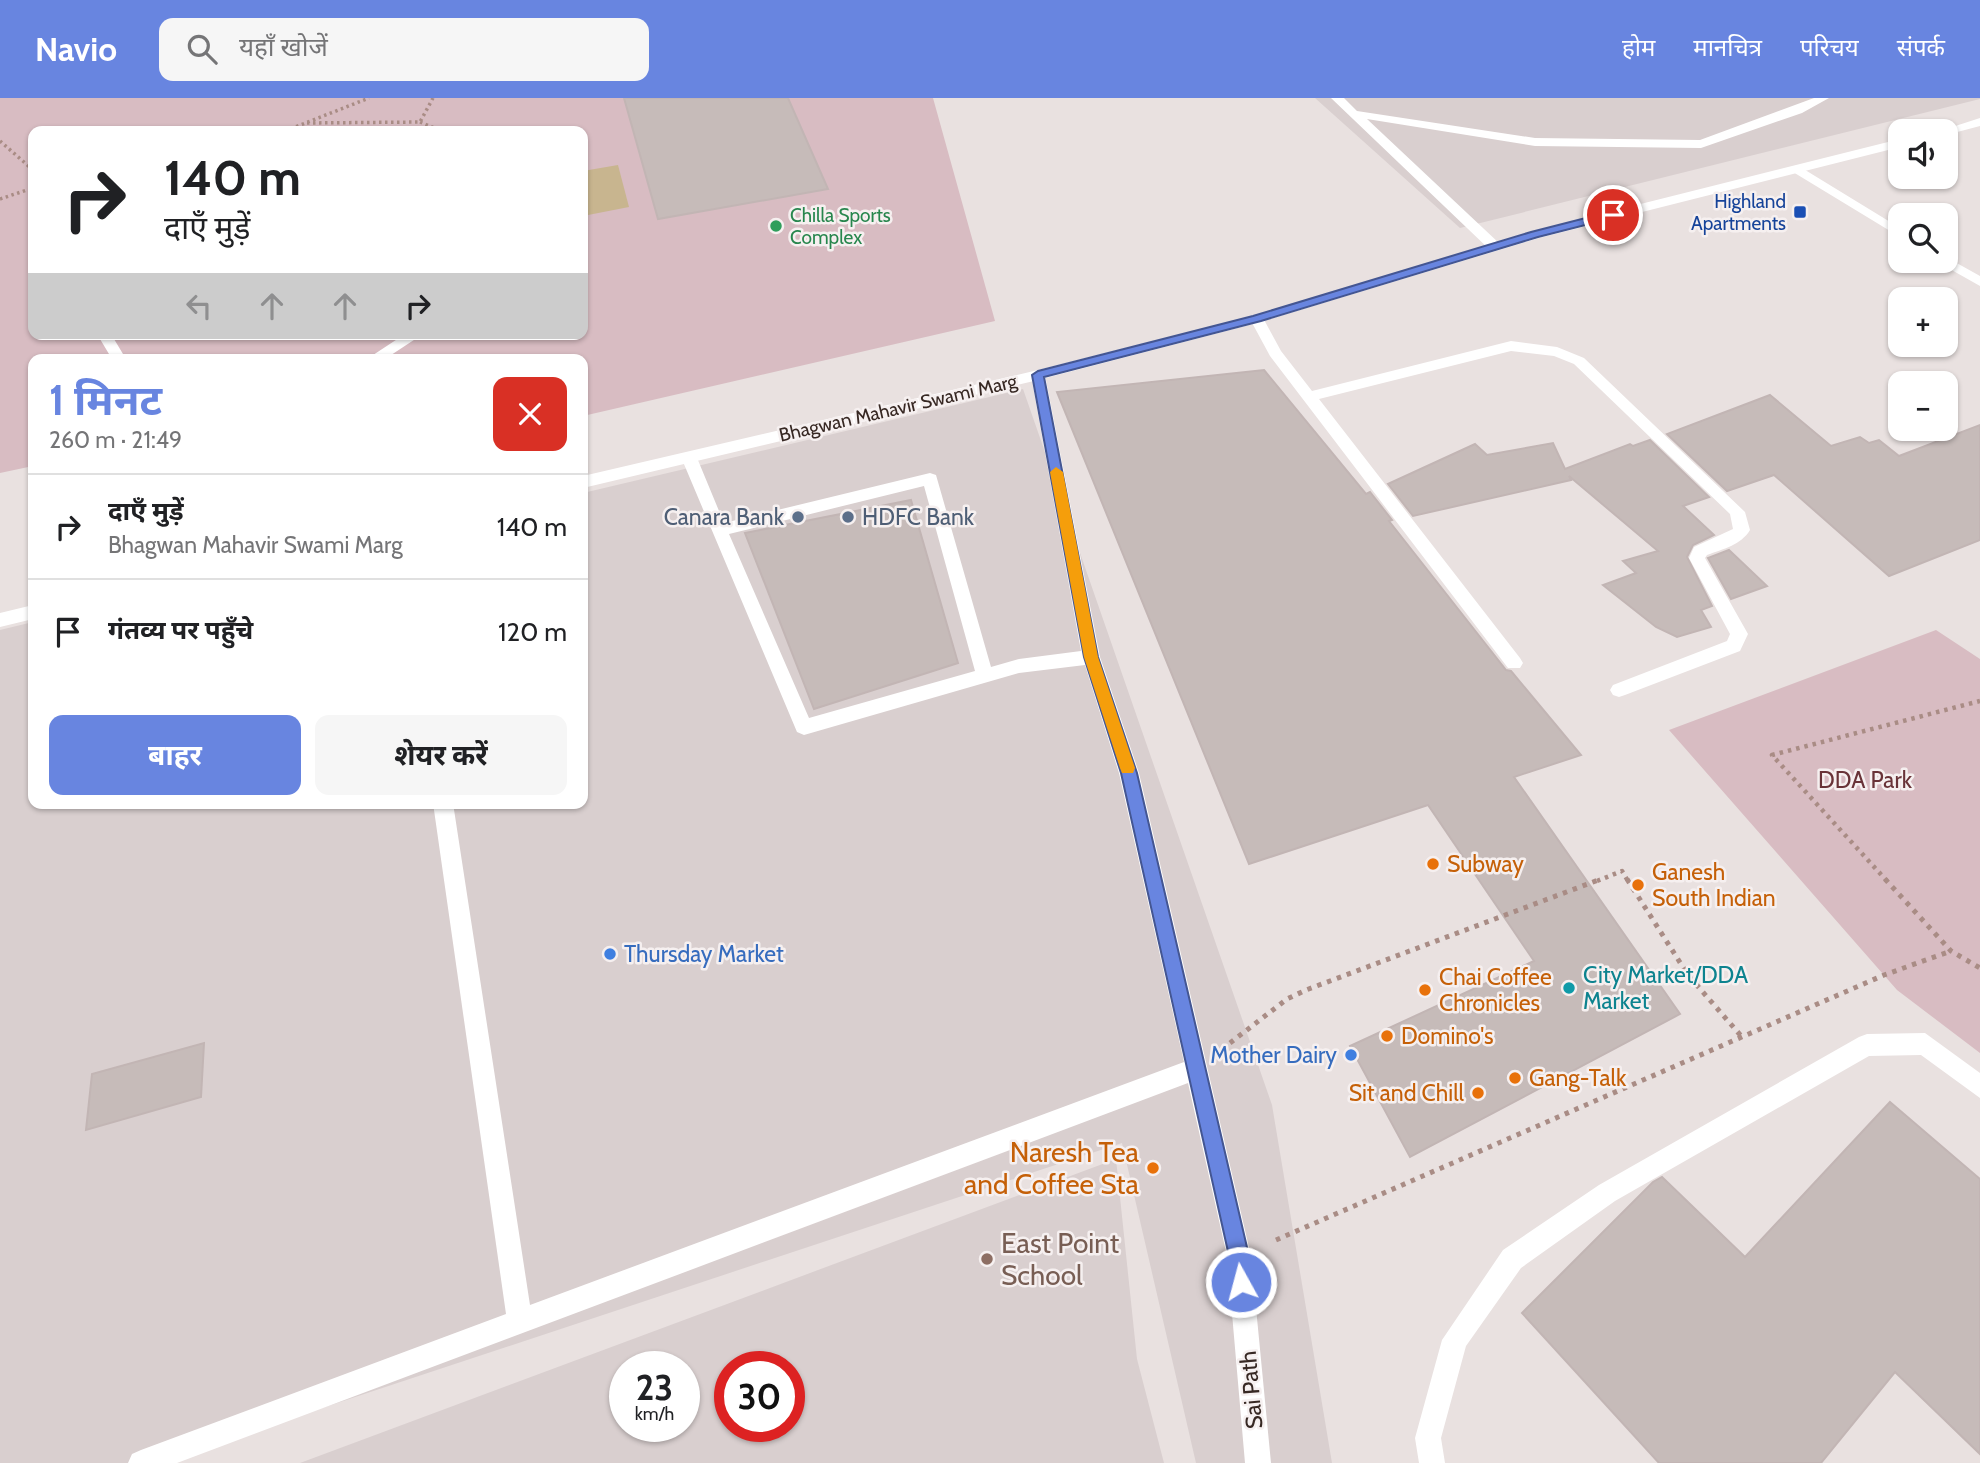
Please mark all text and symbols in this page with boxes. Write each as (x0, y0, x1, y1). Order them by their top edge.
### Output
search box (159, 18, 649, 81)
text: Navio (35, 29, 117, 69)
icon: search (183, 30, 221, 68)
text: यहाँ खोजें (239, 31, 328, 63)
text: होम (1622, 33, 1655, 62)
text: मानचित्र (1693, 33, 1762, 62)
text: परिचय (1800, 33, 1859, 62)
text: संपर्क (1897, 33, 1945, 62)
map controls (1888, 119, 1958, 441)
button: sound (1888, 119, 1958, 189)
text: 140 m (164, 148, 301, 207)
icon: right (49, 154, 140, 245)
pin (1583, 185, 1643, 245)
place label: Highland Apartments (1691, 190, 1786, 235)
icon: arrive (1594, 196, 1632, 234)
button: search (1888, 203, 1958, 273)
place label: Chilla Sports Complex (790, 204, 891, 249)
marker: Highland Apartments (1792, 204, 1808, 220)
text: दाएँ मुड़ें (164, 208, 250, 247)
marker: Chilla Sports Complex (768, 218, 784, 234)
icon: left (180, 287, 218, 325)
icon: ahead (253, 287, 291, 325)
icon: ahead (326, 287, 364, 325)
icon: right (399, 287, 437, 325)
button: + (1888, 287, 1958, 357)
street label: Bhagwan Mahavir Swami Marg (777, 369, 1020, 447)
button: − (1888, 371, 1958, 441)
text: 1 मिनट (49, 374, 162, 426)
button: close (493, 377, 567, 451)
text: 260 m · 21:49 (49, 426, 182, 454)
text: दाएँ मुड़ें (108, 495, 184, 527)
place label: Canara Bank (664, 503, 785, 531)
place label: HDFC Bank (862, 503, 975, 531)
icon: right (49, 508, 87, 546)
marker: Canara Bank (790, 509, 806, 525)
marker: HDFC Bank (840, 509, 856, 525)
text: 140 m (497, 511, 567, 543)
text: Bhagwan Mahavir Swami Marg (108, 531, 403, 559)
icon: arrive (49, 613, 87, 651)
text: गंतव्य पर पहुँचे (108, 614, 253, 646)
text: 120 m (498, 616, 567, 648)
button: बाहर (49, 715, 301, 795)
button: शेयर करें (315, 715, 567, 795)
park label: DDA Park (1818, 766, 1913, 794)
place label: Subway (1447, 850, 1524, 878)
marker: Subway (1425, 856, 1441, 872)
place label: Ganesh South Indian (1652, 858, 1776, 912)
marker: Ganesh South Indian (1630, 877, 1646, 893)
place label: Thursday Market (624, 940, 784, 968)
marker: Thursday Market (602, 946, 618, 962)
place label: City Market/DDA Market (1583, 961, 1748, 1015)
place label: Chai Coffee Chronicles (1439, 963, 1552, 1017)
marker: City Market/DDA Market (1561, 980, 1577, 996)
marker: Chai Coffee Chronicles (1417, 982, 1433, 998)
place label: Domino's (1401, 1022, 1494, 1050)
marker: Domino's (1379, 1028, 1395, 1044)
place label: Mother Dairy (1210, 1041, 1337, 1069)
marker: Mother Dairy (1343, 1047, 1359, 1063)
place label: Gang-Talk (1529, 1064, 1627, 1092)
marker: Gang-Talk (1507, 1070, 1523, 1086)
place label: Sit and Chill (1349, 1079, 1465, 1107)
marker: Sit and Chill (1470, 1085, 1486, 1101)
place label: Naresh Tea and Coffee Sta (964, 1135, 1140, 1201)
marker: Naresh Tea and Coffee Sta (1145, 1160, 1161, 1176)
place label: East Point School (1001, 1226, 1119, 1292)
position arrow (1204, 1245, 1278, 1319)
marker: East Point School (979, 1251, 995, 1267)
street label: Sai Path (1234, 1350, 1268, 1430)
speed limit sign: 30 (714, 1351, 805, 1442)
text: 23 (636, 1366, 673, 1409)
text: km/h (635, 1403, 674, 1425)

